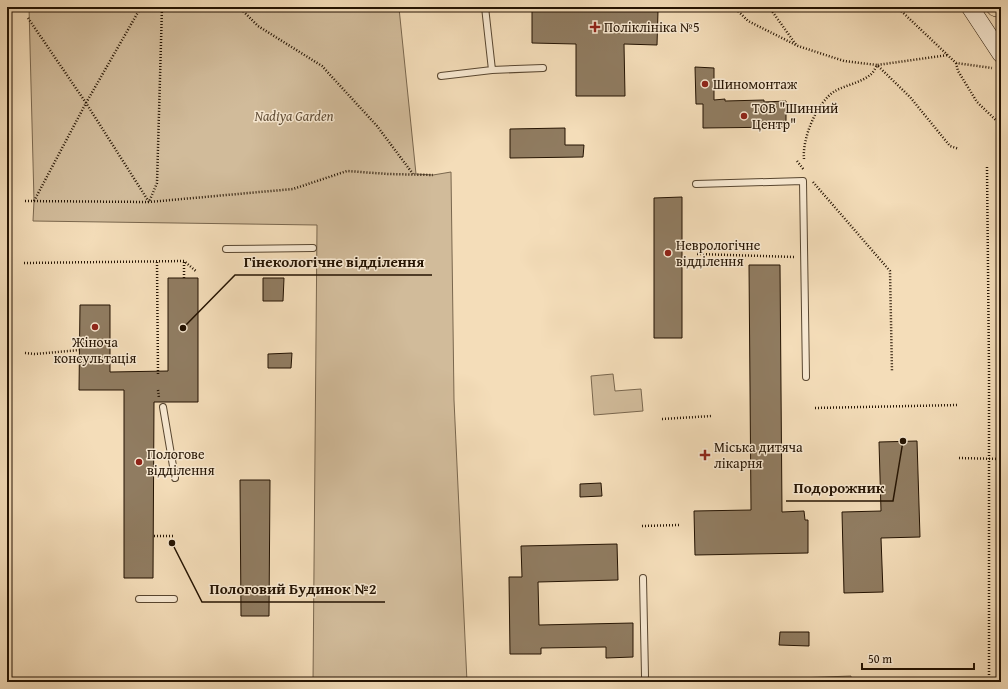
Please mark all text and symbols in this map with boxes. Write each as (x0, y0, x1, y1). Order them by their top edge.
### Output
place label: Поліклініка №5 (604, 17, 700, 37)
marker: Поліклініка №5 (589, 21, 601, 33)
place label: Шиномонтаж (713, 74, 798, 94)
marker: Шиномонтаж (700, 79, 710, 89)
place label: ТОВ "Шинний Центр" (752, 98, 838, 134)
park label: Nadiya Garden (254, 106, 334, 126)
marker: ТОВ "Шинний Центр" (739, 111, 749, 121)
place label: Неврологічне відділення (676, 235, 761, 271)
callout: Гінекологічне відділення (235, 248, 432, 275)
marker: Неврологічне відділення (663, 248, 673, 258)
text: Гінекологічне відділення (244, 251, 424, 272)
marker: Жіноча консультація (90, 322, 100, 332)
place label: Жіноча консультація (54, 332, 136, 368)
place label: Міська дитяча лікарня (714, 437, 803, 473)
place label: Пологове відділення (147, 444, 215, 480)
marker: Міська дитяча лікарня (699, 449, 711, 461)
marker: Пологове відділення (134, 457, 144, 467)
callout: Подорожник (786, 474, 893, 501)
text: Подорожник (794, 477, 885, 498)
callout: Пологовий Будинок №2 (202, 575, 385, 602)
text: Пологовий Будинок №2 (210, 578, 376, 599)
scale bar (862, 645, 974, 671)
text: 50 m (868, 650, 892, 667)

